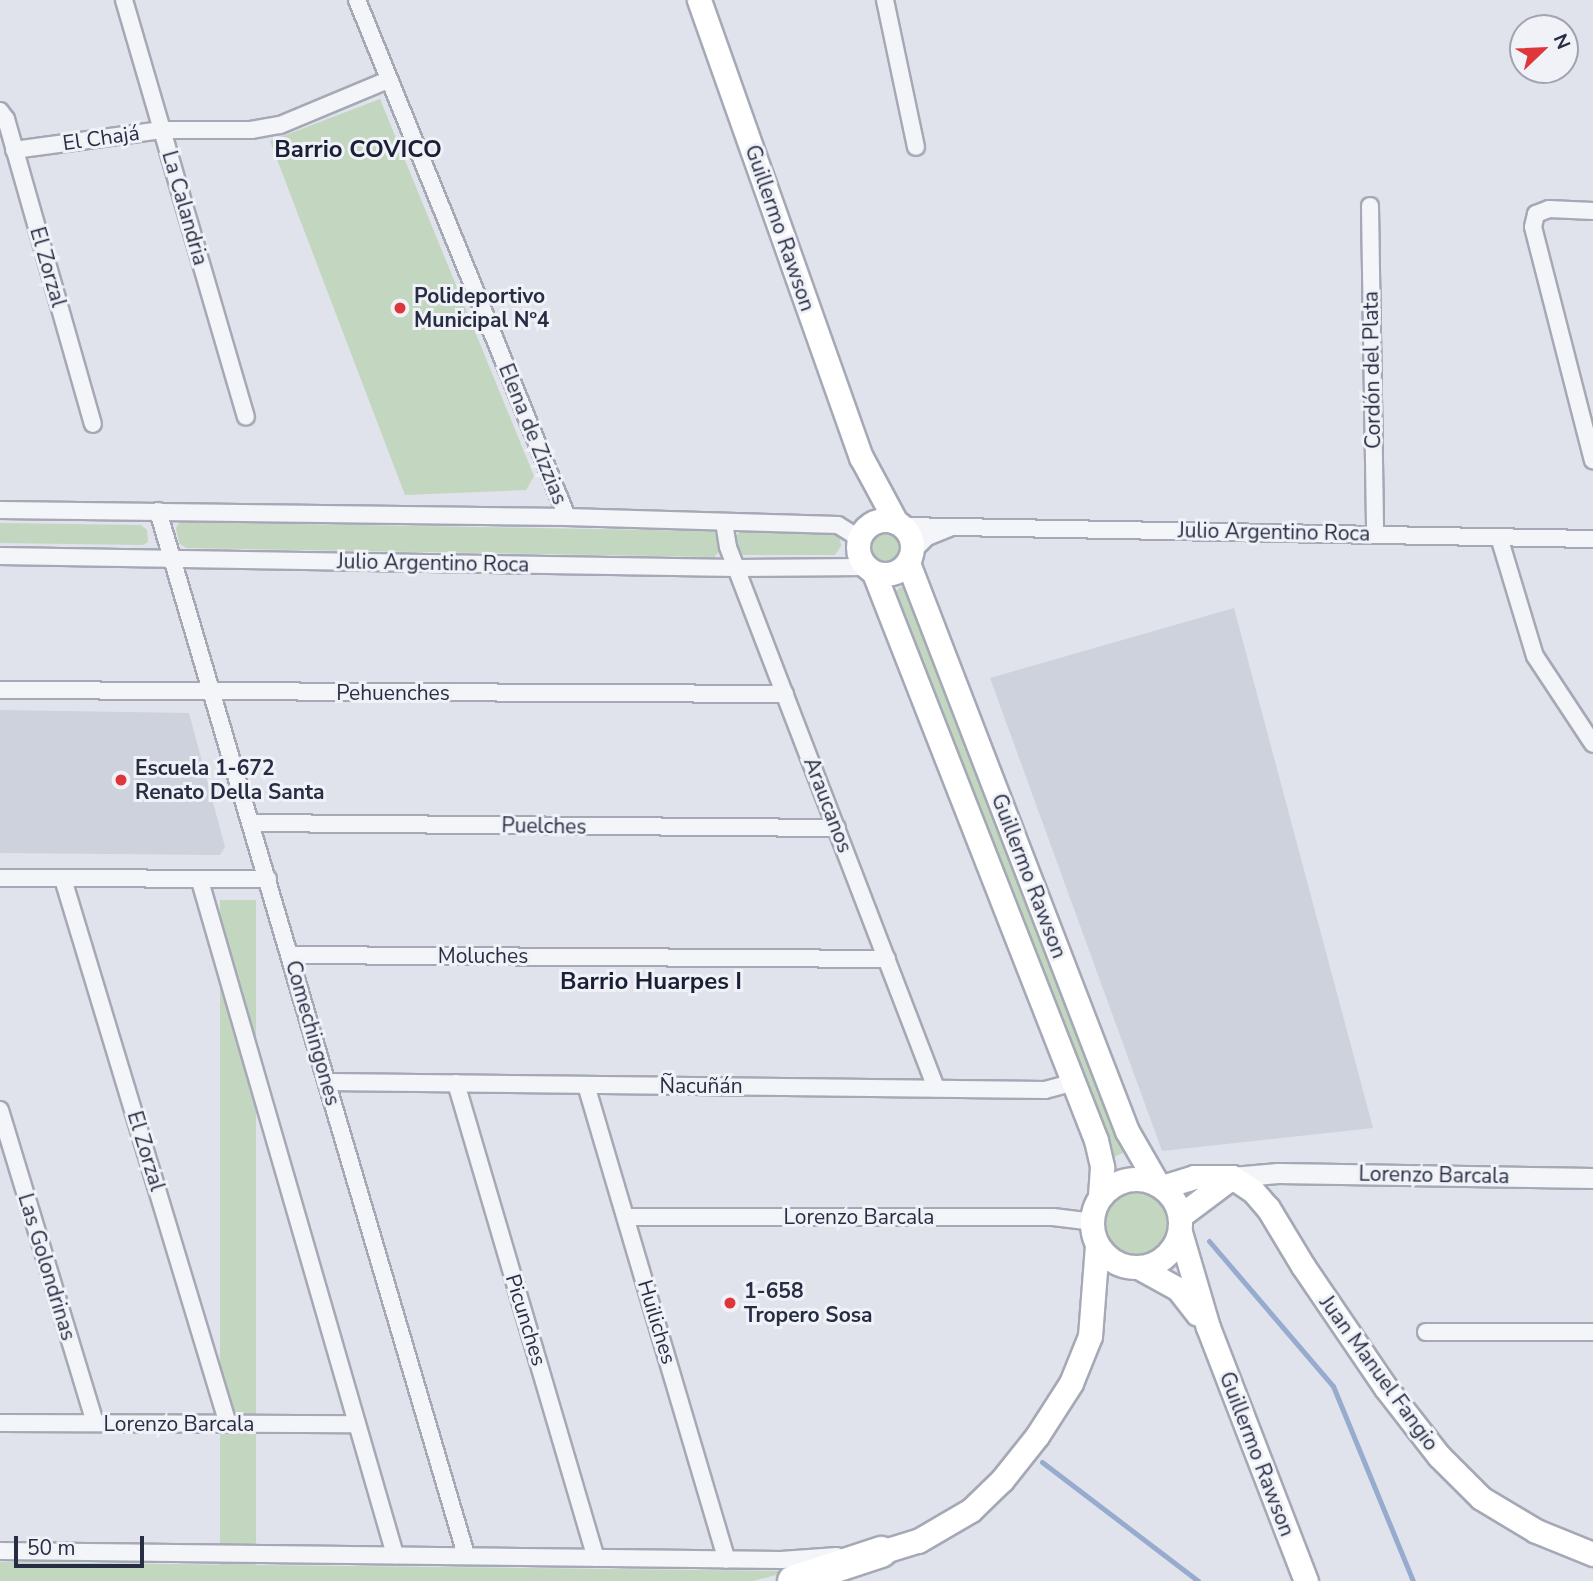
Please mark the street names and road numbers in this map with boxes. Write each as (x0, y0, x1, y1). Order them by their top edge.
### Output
street label: El Chajá (61, 120, 141, 156)
street label: Guillermo Rawson (740, 142, 820, 314)
street label: La Calandria (157, 148, 213, 268)
street label: El Zorzal (25, 224, 71, 310)
street label: Cordón del Plata (1358, 291, 1386, 449)
street label: Elena de Zizzias (493, 360, 573, 508)
street label: Julio Argentino Roca (1178, 518, 1370, 546)
street label: Julio Argentino Roca (337, 549, 529, 577)
street label: Pehuenches (336, 680, 450, 706)
street label: Araucanos (798, 754, 858, 856)
street label: Guillermo Rawson (986, 790, 1072, 962)
street label: Puelches (501, 813, 587, 839)
street label: Moluches (438, 943, 528, 969)
street label: Comechingones (280, 958, 346, 1108)
street label: Ñacuñán (659, 1073, 743, 1099)
street label: El Zorzal (122, 1108, 170, 1194)
street label: Lorenzo Barcala (1358, 1161, 1510, 1189)
street label: Las Golondrinas (13, 1190, 81, 1344)
street label: Lorenzo Barcala (784, 1204, 934, 1230)
street label: Picunches (500, 1271, 552, 1369)
street label: Huiliches (632, 1277, 682, 1367)
street label: Juan Manuel Fangio (1314, 1291, 1444, 1455)
street label: Guillermo Rawson (1214, 1368, 1300, 1540)
street label: Lorenzo Barcala (104, 1411, 254, 1437)

